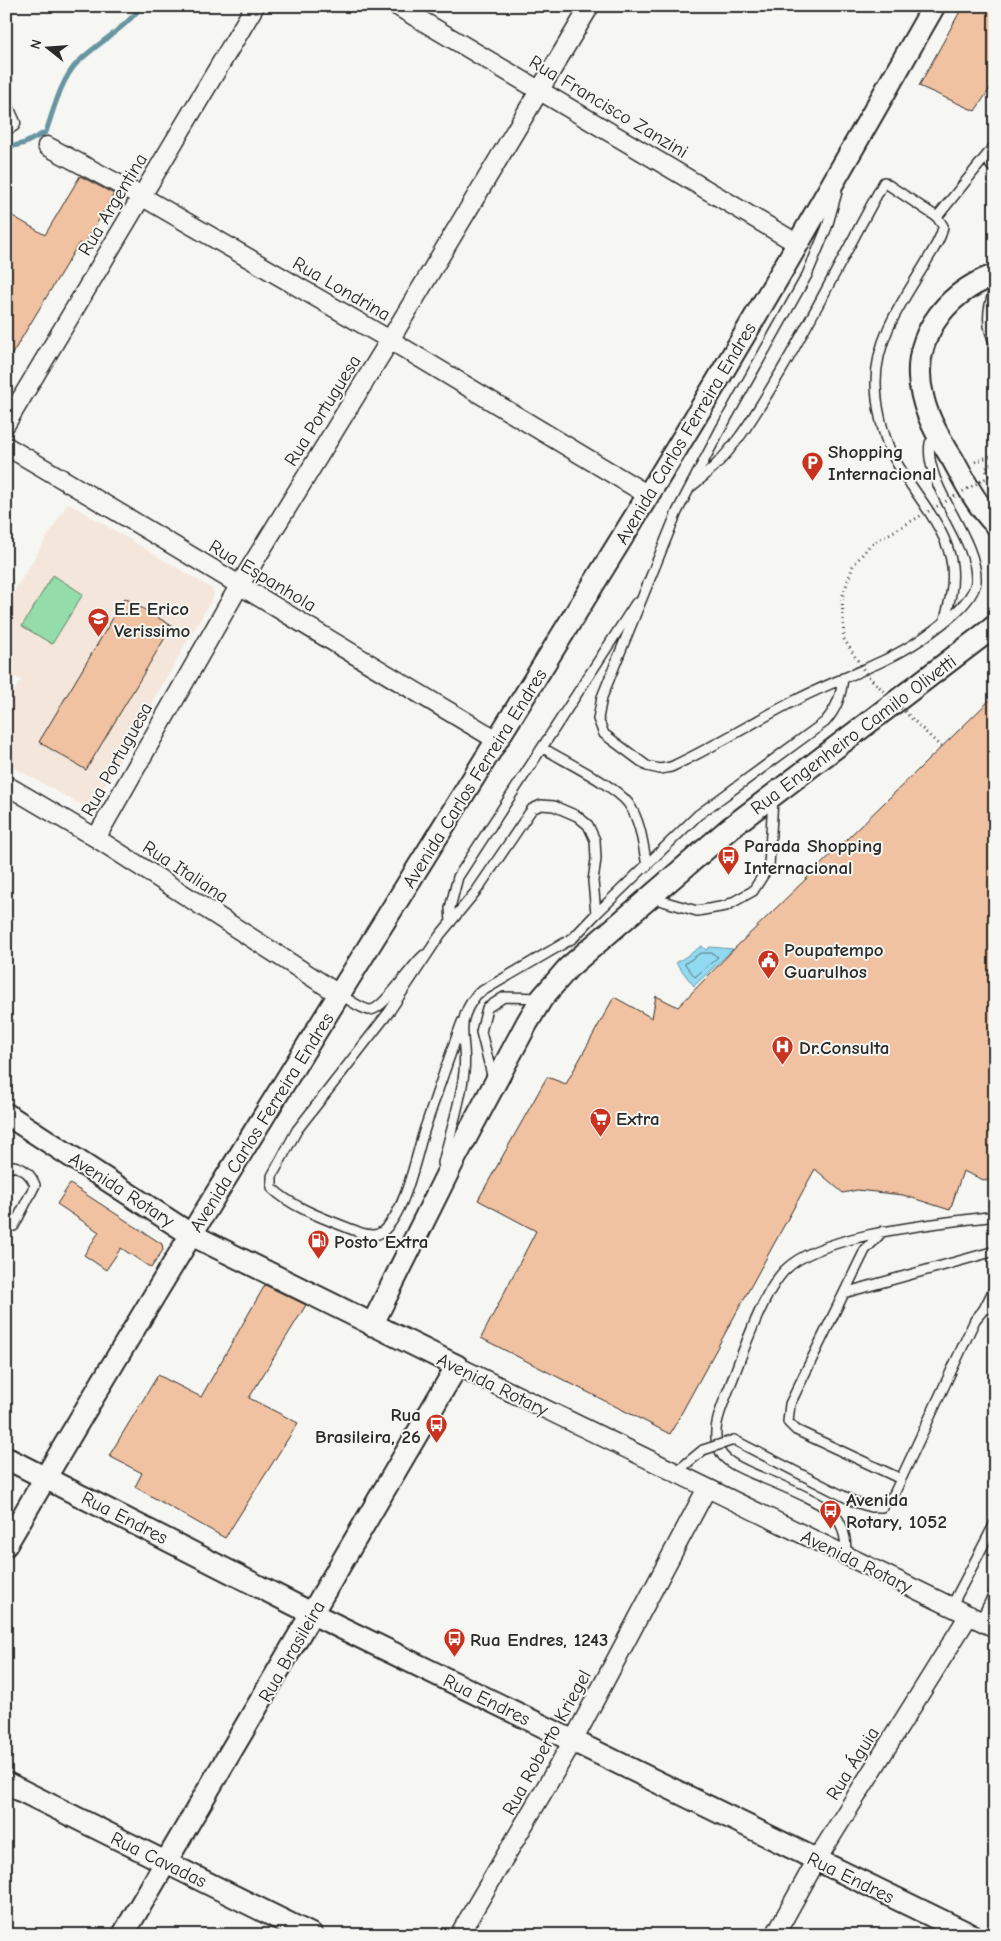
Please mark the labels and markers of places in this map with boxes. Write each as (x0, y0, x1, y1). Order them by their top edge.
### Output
place label: Shopping Internacional (828, 441, 937, 485)
parking icon: Shopping Internacional (800, 450, 824, 481)
place label: E.E Erico Verissimo (114, 598, 191, 642)
school or university icon: E.E Erico Verissimo (86, 607, 110, 638)
place label: Parada Shopping Internacional (744, 835, 883, 879)
bus stop icon: Parada Shopping Internacional (716, 844, 740, 875)
place label: Poupatempo Guarulhos (784, 939, 884, 983)
public building icon: Poupatempo Guarulhos (756, 948, 780, 979)
hospital icon: Dr.Consulta (771, 1035, 795, 1066)
place label: Dr.Consulta (799, 1037, 889, 1059)
supermarket icon: Extra (588, 1106, 612, 1137)
place label: Extra (616, 1108, 660, 1130)
fuel station icon: Posto Extra (306, 1229, 330, 1260)
place label: Posto Extra (334, 1231, 428, 1253)
place label: Rua Brasileira, 26 (315, 1404, 421, 1448)
bus stop icon: Rua Brasileira, 26 (425, 1413, 449, 1444)
place label: Avenida Rotary, 1052 (846, 1489, 947, 1533)
bus stop icon: Avenida Rotary, 1052 (818, 1498, 842, 1529)
bus stop icon: Rua Endres, 1243 (442, 1627, 466, 1658)
place label: Rua Endres, 1243 (470, 1629, 608, 1651)

